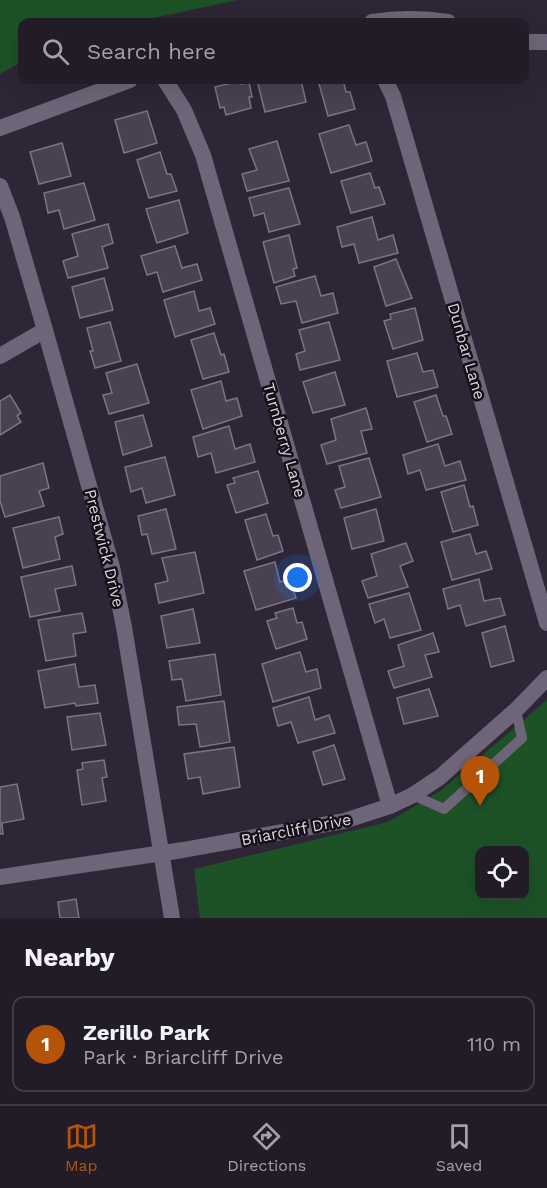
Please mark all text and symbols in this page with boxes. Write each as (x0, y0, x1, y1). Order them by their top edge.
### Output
search box (18, 18, 529, 84)
icon: search (39, 35, 72, 68)
text: Search here (87, 39, 216, 64)
street label: Dunbar Lane (444, 301, 489, 402)
street label: Turnberry Lane (259, 381, 310, 500)
street label: Prestwick Drive (81, 487, 128, 609)
your location (283, 563, 312, 592)
pin: 1 (460, 756, 500, 806)
street label: Briarcliff Drive (239, 809, 353, 849)
map controls (475, 846, 529, 900)
button: locate (475, 846, 529, 900)
text: Nearby (24, 942, 115, 972)
text: Zerillo Park (83, 1020, 210, 1045)
text: 1 (41, 1032, 50, 1056)
text: 110 m (467, 1032, 521, 1056)
text: Park · Briarcliff Drive (83, 1045, 284, 1069)
tab: Map (65, 1120, 98, 1175)
tab: Directions (227, 1120, 306, 1175)
tab: Saved (436, 1120, 482, 1175)

